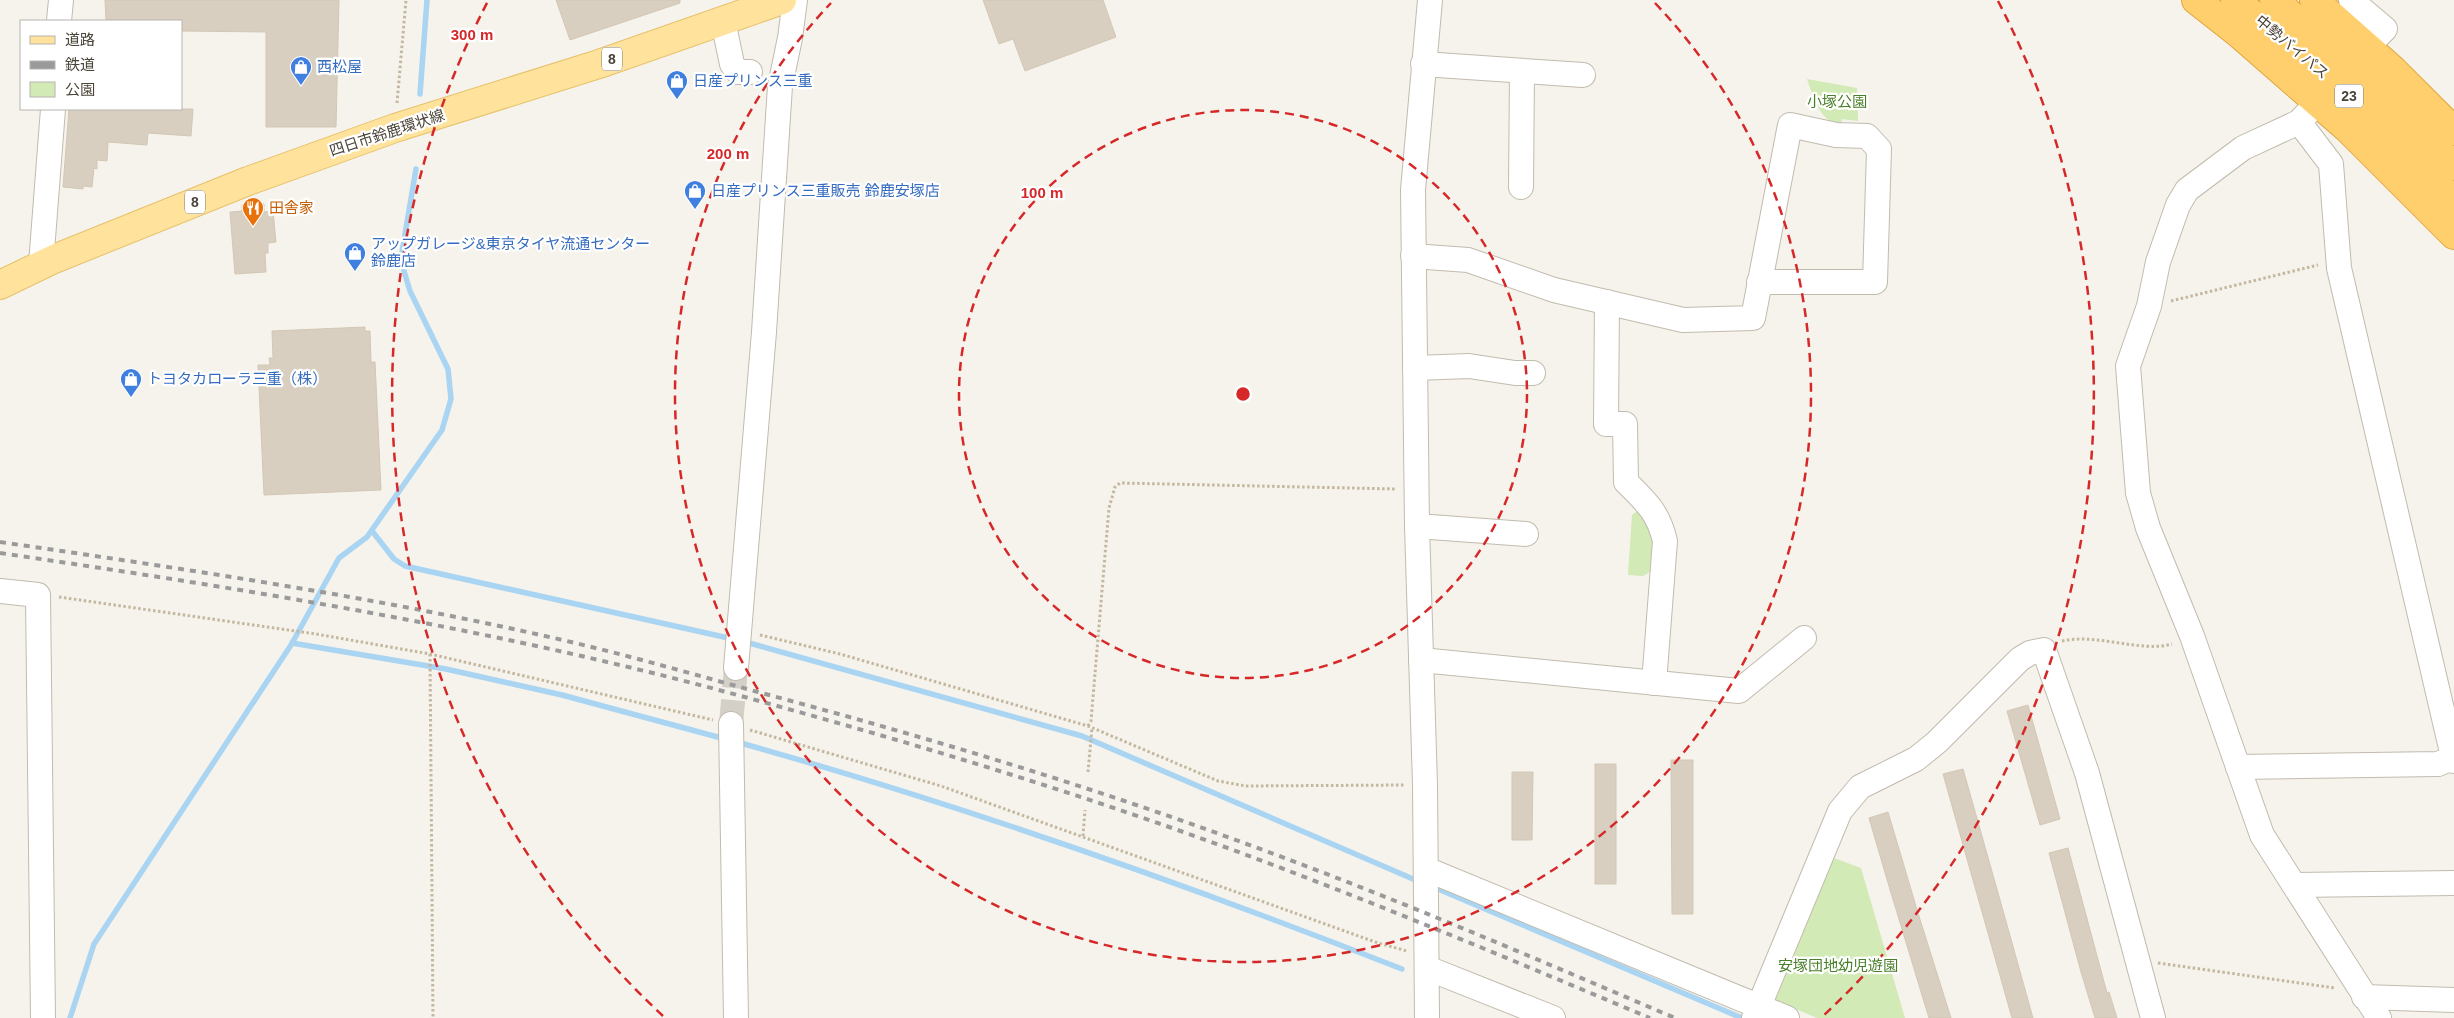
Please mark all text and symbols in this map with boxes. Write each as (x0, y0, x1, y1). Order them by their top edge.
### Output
street label: 中勢バイパス (2252, 11, 2332, 82)
legend (20, 20, 182, 110)
text: 300 m (451, 26, 493, 43)
text: 道路 (65, 31, 95, 48)
road number: 8 (602, 48, 622, 70)
shop icon: 西松屋 (289, 55, 313, 86)
text: 鉄道 (65, 56, 95, 73)
place label: 西松屋 (317, 58, 362, 75)
shop icon: 日産プリンス三重 (665, 69, 689, 100)
place label: 日産プリンス三重 (693, 72, 813, 89)
text: 公園 (65, 81, 95, 98)
road number: 23 (2335, 84, 2363, 108)
park label: 小塚公園 (1807, 93, 1867, 110)
street label: 四日市鈴鹿環状線 (327, 106, 447, 159)
text: 200 m (707, 145, 749, 162)
shop icon: 日産プリンス三重販売 鈴鹿安塚店 (683, 179, 707, 210)
place label: 日産プリンス三重販売 鈴鹿安塚店 (711, 182, 940, 199)
text: 100 m (1021, 184, 1063, 201)
road number: 8 (185, 190, 205, 213)
restaurant icon: 田舎家 (241, 196, 265, 227)
place label: 田舎家 (269, 199, 314, 216)
place label: アップガレージ&東京タイヤ流通センター 鈴鹿店 (371, 235, 650, 269)
shop icon: アップガレージ&東京タイヤ流通センター 鈴鹿店 (343, 241, 367, 272)
shop icon: トヨタカローラ三重（株） (119, 367, 143, 398)
place label: トヨタカローラ三重（株） (147, 370, 327, 387)
centre of rings (1234, 385, 1252, 403)
park label: 安塚団地幼児遊園 (1778, 957, 1898, 974)

